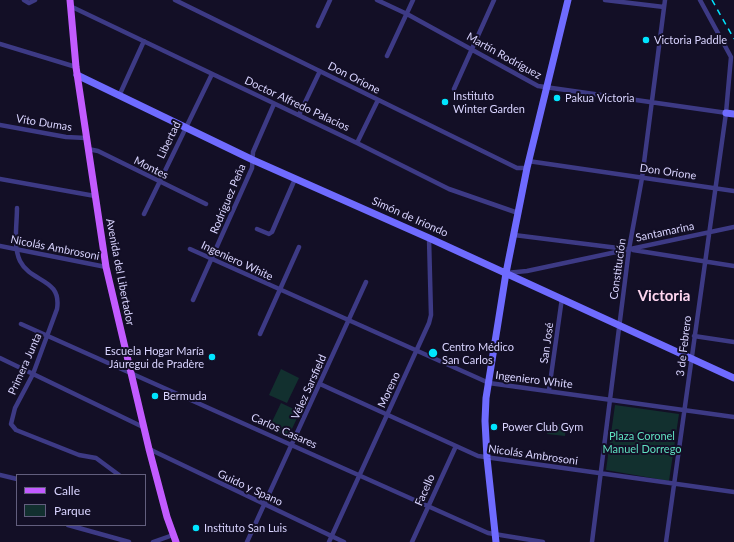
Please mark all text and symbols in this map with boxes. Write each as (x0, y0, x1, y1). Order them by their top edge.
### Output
street label: Martín Rodríguez (464, 30, 544, 82)
place label: Victoria Paddle (654, 33, 727, 47)
marker: Victoria Paddle (641, 35, 651, 45)
street label: Don Orione (326, 59, 382, 97)
street label: Doctor Alfredo Palacios (242, 74, 352, 134)
place label: Instituto Winter Garden (453, 89, 525, 115)
place label: Pakua Victoria (565, 91, 635, 105)
marker: Pakua Victoria (552, 93, 562, 103)
marker: Instituto Winter Garden (440, 97, 450, 107)
street label: Vito Dumas (15, 112, 73, 134)
street label: Libertad (154, 119, 184, 161)
street label: Montes (132, 154, 170, 182)
street label: Don Orione (639, 161, 697, 183)
street label: Rodríguez Peña (207, 162, 249, 236)
street label: Simón de Iriondo (370, 194, 450, 240)
street label: Avenida del Libertador (103, 217, 137, 327)
street label: Santamarina (634, 219, 696, 245)
street label: Nicolás Ambrosoni (9, 233, 101, 263)
street label: Constitución (607, 238, 629, 300)
street label: Ingeniero White (199, 239, 275, 283)
district label: Victoria (638, 287, 690, 305)
street label: 3 de Febrero (674, 315, 694, 377)
street label: San José (538, 321, 556, 365)
street label: Primera Junta (5, 331, 45, 397)
place label: Centro Médico San Carlos (442, 340, 514, 366)
place label: Escuela Hogar María Jáuregui de Pradère (105, 344, 204, 370)
marker: Centro Médico San Carlos (427, 347, 439, 359)
marker: Escuela Hogar María Jáuregui de Pradère (207, 352, 217, 362)
street label: Vélez Sarsfield (289, 353, 329, 421)
street label: Ingeniero White (495, 369, 573, 391)
street label: Moreno (375, 370, 403, 410)
place label: Bermuda (163, 389, 207, 403)
marker: Bermuda (150, 391, 160, 401)
street label: Carlos Casares (249, 411, 319, 451)
place label: Power Club Gym (502, 420, 583, 434)
marker: Power Club Gym (489, 422, 499, 432)
park label: Plaza Coronel Manuel Dorrego (603, 429, 681, 455)
street label: Nicolás Ambrosoni (487, 442, 579, 468)
street label: Guido y Spano (215, 467, 285, 509)
street label: Facello (412, 472, 438, 508)
legend (16, 474, 146, 526)
text: Calle (54, 483, 80, 498)
text: Parque (54, 503, 91, 518)
place label: Instituto San Luis (204, 521, 287, 535)
marker: Instituto San Luis (191, 523, 201, 533)

